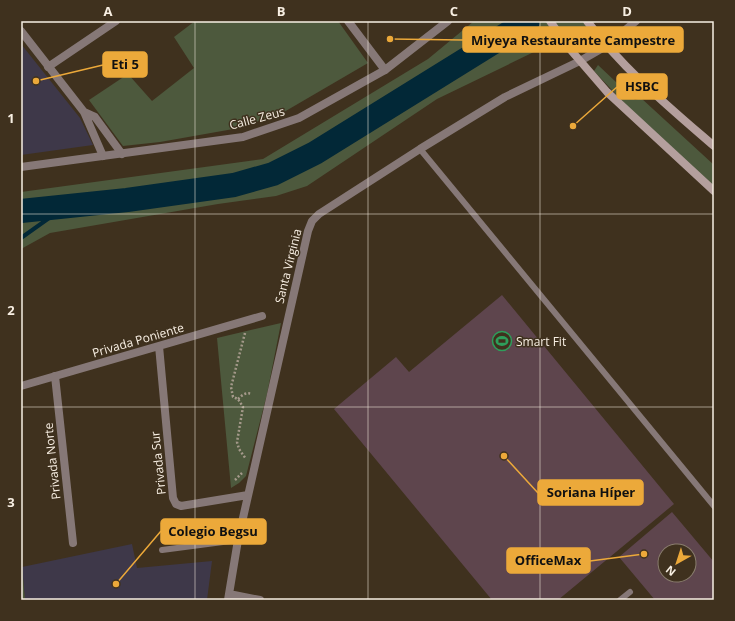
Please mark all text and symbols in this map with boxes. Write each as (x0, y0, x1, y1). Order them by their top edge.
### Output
text: A (104, 2, 113, 20)
text: B (277, 2, 286, 20)
text: C (450, 2, 458, 20)
text: D (622, 2, 632, 20)
callout: Miyeya Restaurante Campestre (463, 27, 683, 52)
text: Miyeya Restaurante Campestre (471, 31, 675, 49)
callout: Eti 5 (103, 52, 147, 77)
text: Eti 5 (111, 55, 139, 73)
callout: HSBC (617, 74, 667, 99)
text: HSBC (625, 77, 659, 95)
street label: Calle Zeus (227, 102, 287, 134)
text: 1 (7, 109, 15, 127)
street label: Santa Virginia (271, 227, 305, 305)
text: 2 (7, 301, 15, 319)
street label: Privada Poniente (90, 319, 186, 361)
sports icon: Smart Fit (491, 330, 513, 352)
place label: Smart Fit (516, 333, 566, 350)
street label: Privada Norte (39, 422, 64, 500)
street label: Privada Sur (146, 430, 170, 496)
callout: Soriana Híper (538, 480, 643, 505)
text: Soriana Híper (547, 483, 635, 501)
text: 3 (7, 493, 15, 511)
callout: Colegio Begsu (161, 519, 266, 544)
text: Colegio Begsu (168, 522, 258, 540)
north arrow (657, 543, 697, 583)
callout: OfficeMax (507, 548, 590, 573)
text: OfficeMax (515, 551, 582, 569)
text: N (662, 563, 679, 580)

